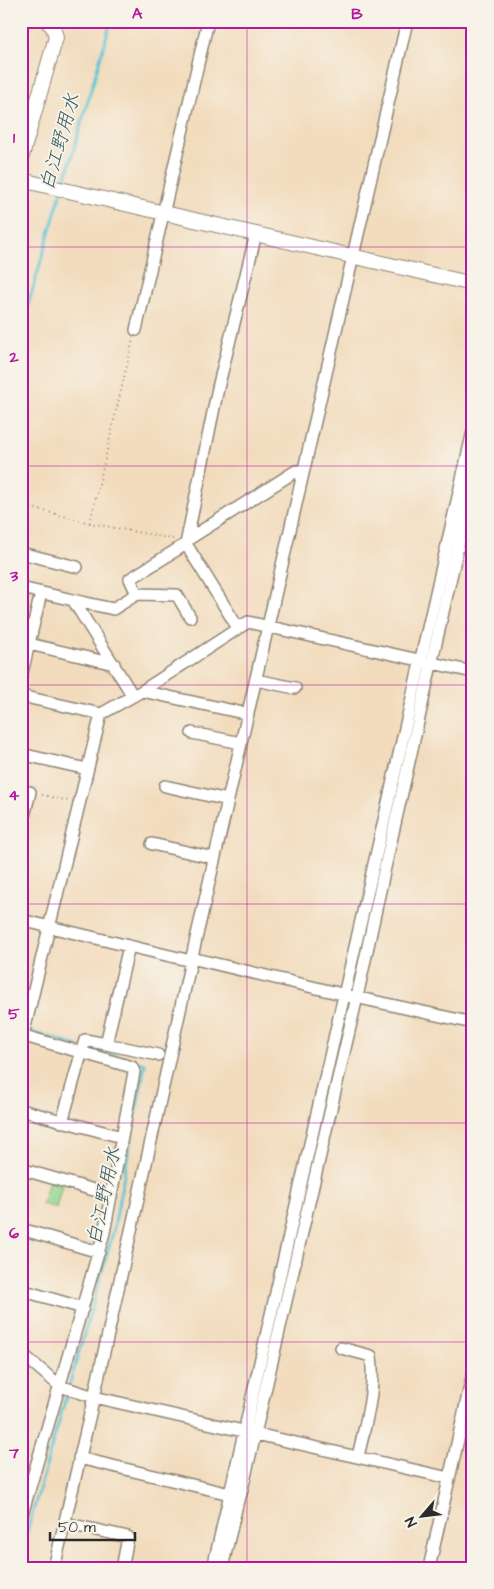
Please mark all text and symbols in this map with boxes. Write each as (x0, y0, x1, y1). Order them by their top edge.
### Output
text: A (132, 3, 143, 25)
text: B (351, 3, 363, 25)
water label: 白江野用水 (33, 90, 87, 194)
text: 1 (13, 127, 16, 149)
text: 2 (8, 346, 19, 368)
text: 3 (9, 565, 19, 587)
text: 4 (9, 784, 20, 806)
text: 5 (8, 1003, 20, 1025)
water label: 白江野用水 (80, 1144, 128, 1248)
text: 6 (9, 1222, 19, 1244)
text: 7 (8, 1442, 19, 1464)
north arrow (396, 1492, 446, 1542)
scale bar (50, 1509, 135, 1541)
text: N (400, 1513, 422, 1530)
text: 50 m (58, 1517, 96, 1538)

